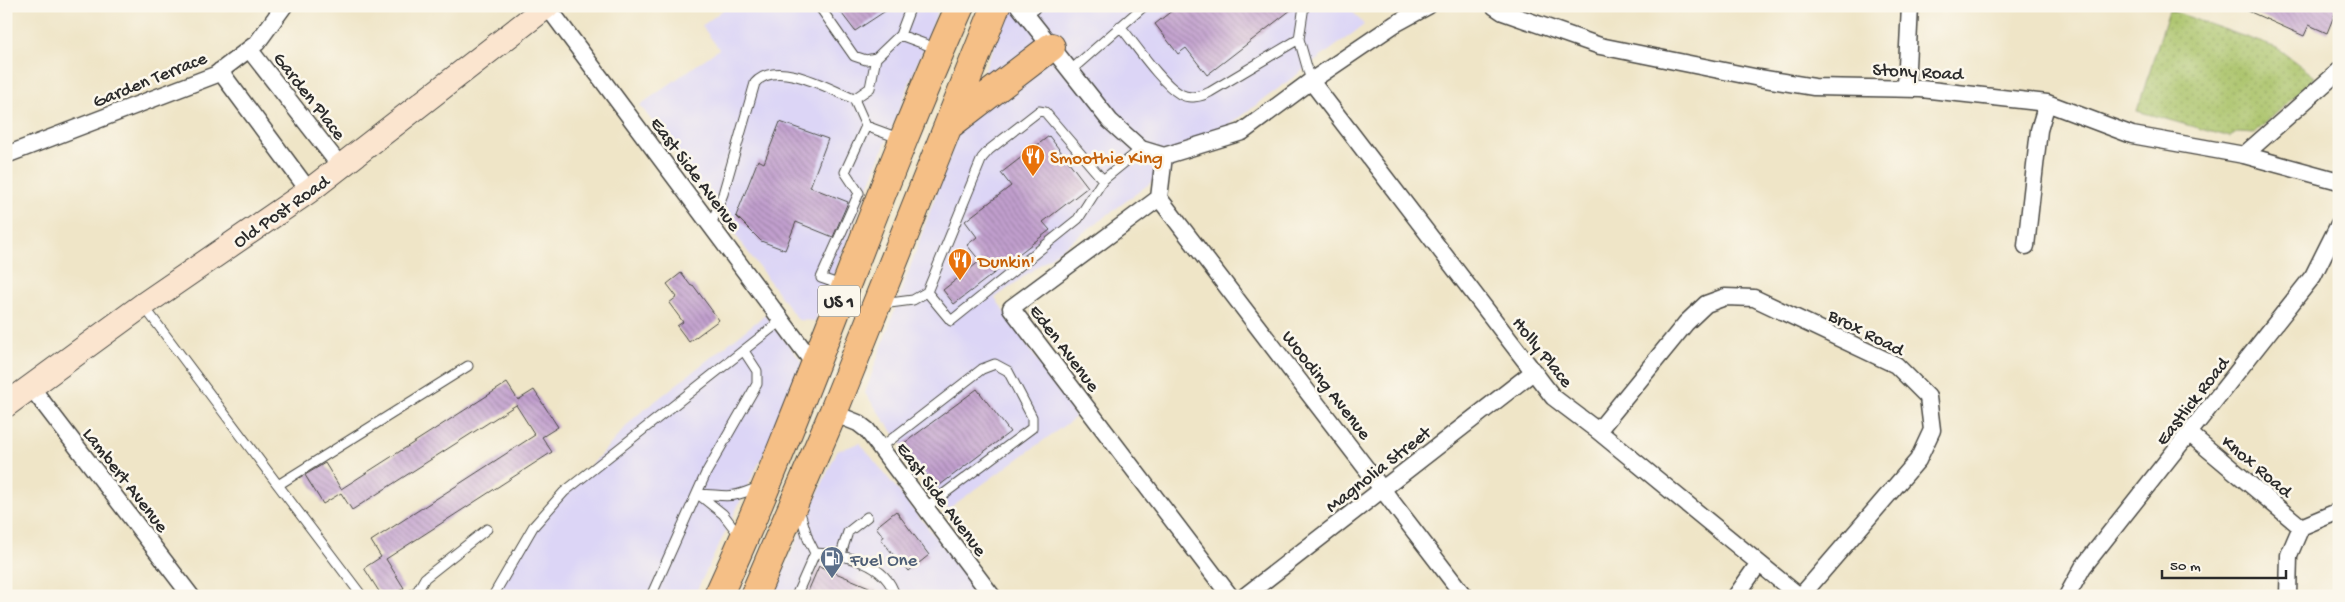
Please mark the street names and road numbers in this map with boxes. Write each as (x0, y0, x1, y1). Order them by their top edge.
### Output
street label: Garden Terrace (90, 48, 211, 115)
street label: Garden Place (267, 49, 350, 146)
street label: Stony Road (1872, 60, 1966, 87)
street label: East Side Avenue (644, 113, 745, 237)
street label: Old Post Road (229, 170, 336, 255)
road number: US 1 (818, 286, 860, 316)
street label: Eden Avenue (1023, 301, 1104, 397)
street label: Brox Road (1823, 305, 1909, 364)
street label: Holly Place (1506, 313, 1577, 393)
street label: Wooding Avenue (1275, 327, 1375, 446)
street label: Eastlick Road (2152, 352, 2237, 451)
street label: Magnolia Street (1322, 421, 1438, 519)
street label: Lambert Avenue (76, 424, 173, 538)
street label: Knox Road (2216, 431, 2297, 505)
street label: East Side Avenue (890, 438, 991, 562)

